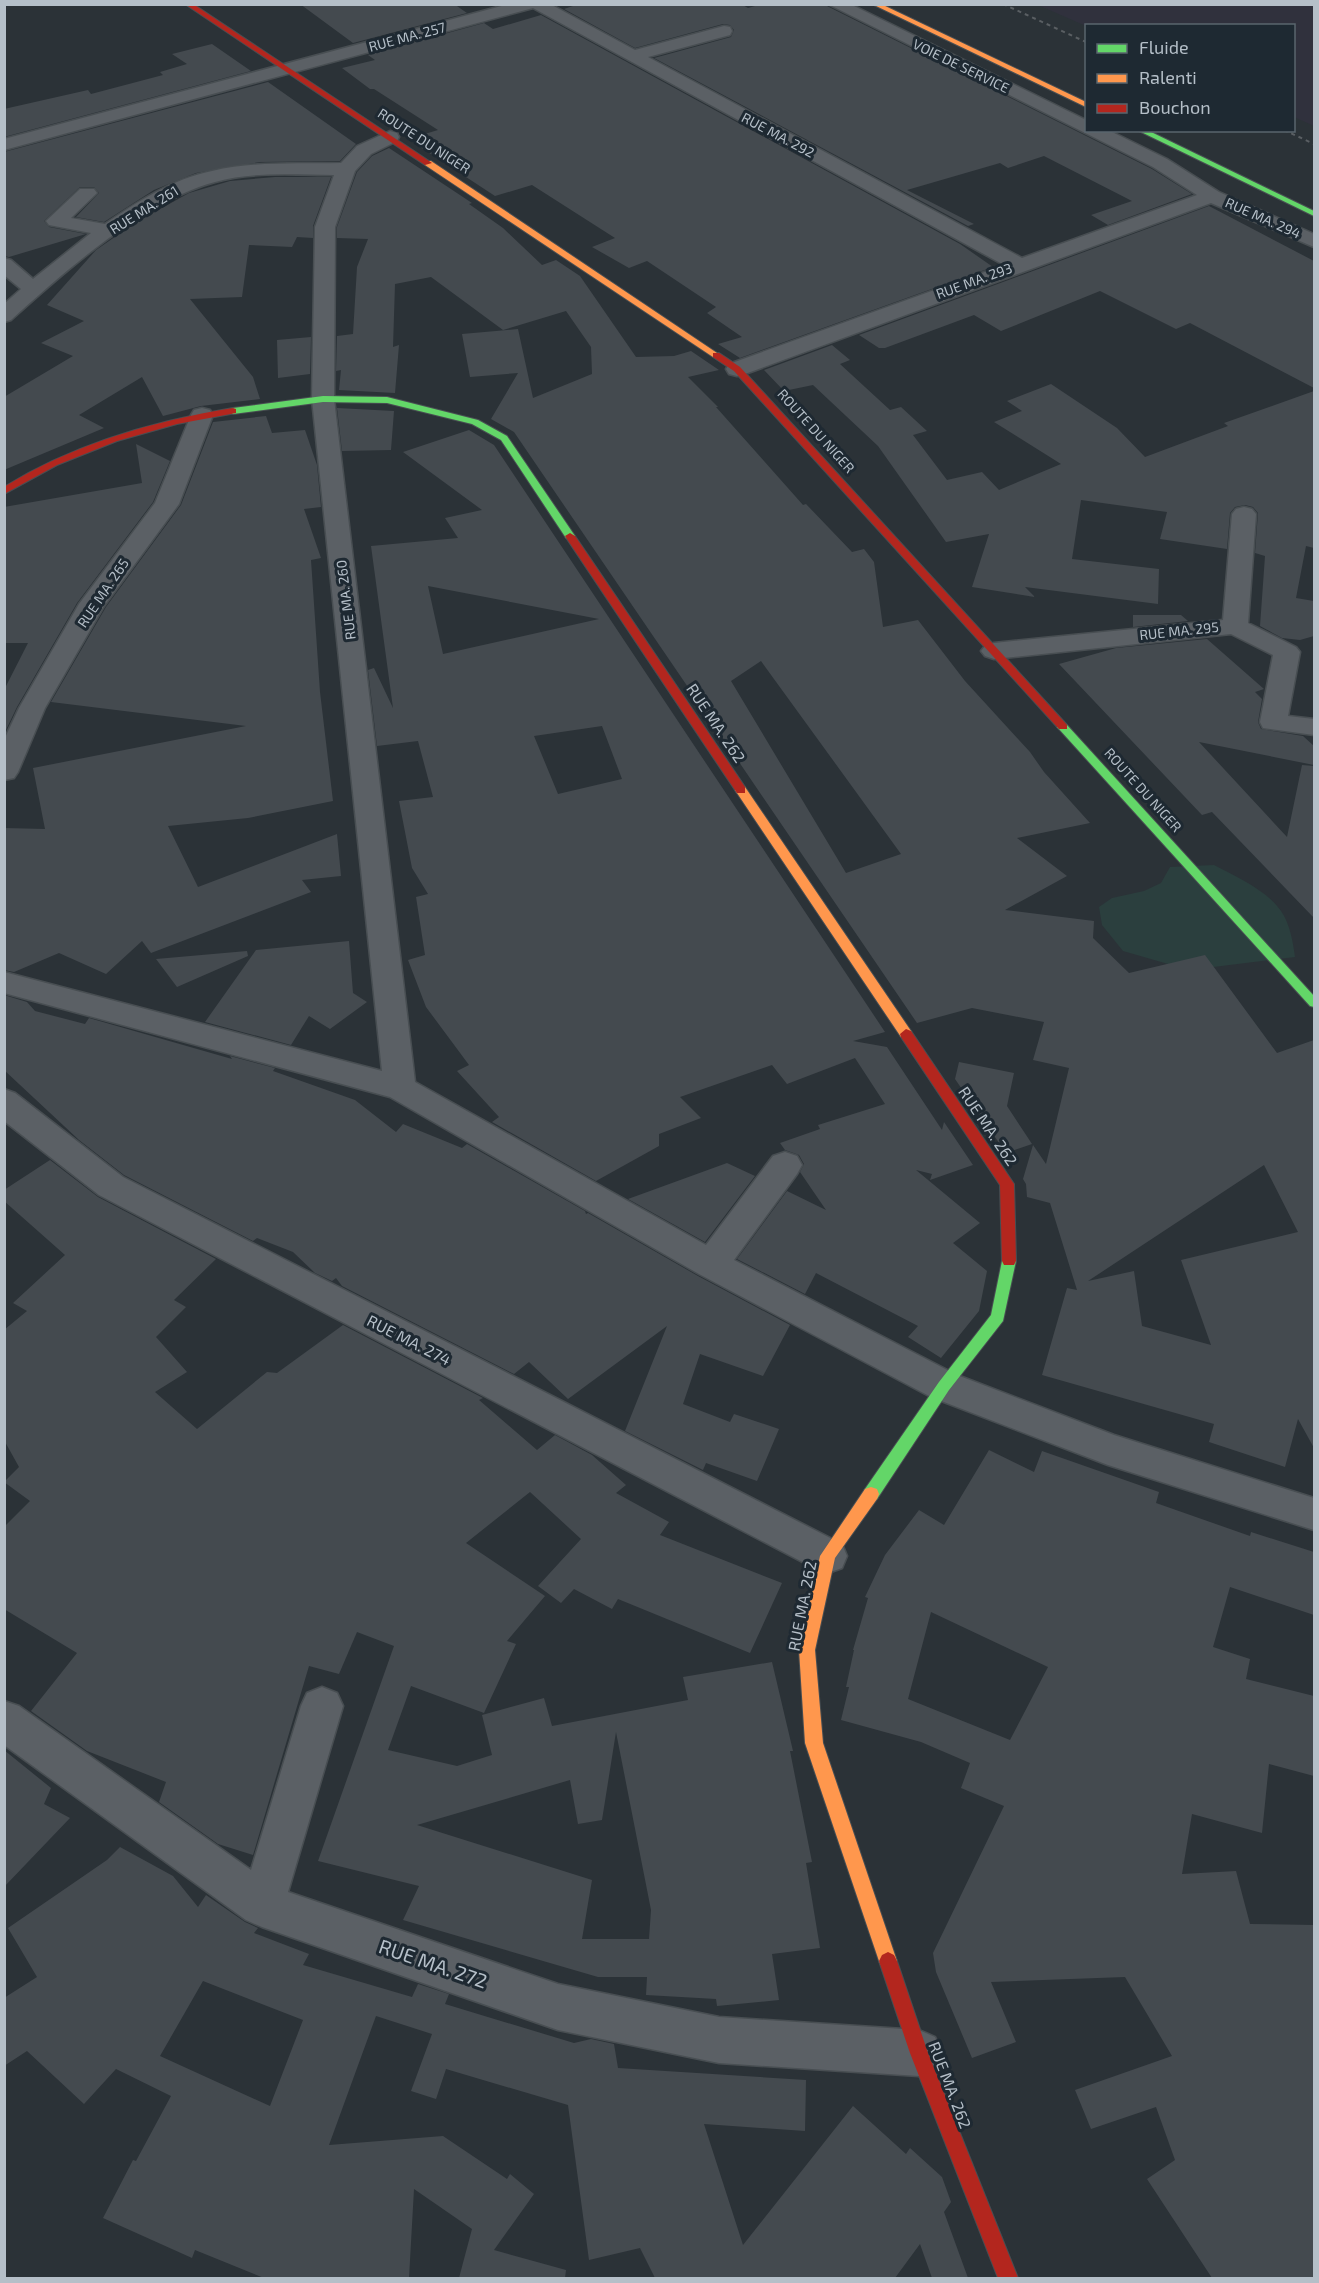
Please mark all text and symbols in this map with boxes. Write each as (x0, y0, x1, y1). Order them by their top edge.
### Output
street label: RUE MA. 257 (367, 18, 447, 55)
legend (1085, 24, 1295, 132)
street label: VOIE DE SERVICE (910, 35, 1012, 96)
text: Fluide (1139, 36, 1189, 58)
text: Ralenti (1139, 66, 1197, 88)
text: Bouchon (1139, 96, 1211, 118)
street label: ROUTE DU NIGER (375, 104, 474, 177)
street label: RUE MA. 292 (739, 108, 818, 161)
street label: RUE MA. 261 (106, 182, 181, 237)
street label: RUE MA. 294 (1223, 193, 1304, 242)
street label: RUE MA. 293 (933, 259, 1014, 302)
street label: ROUTE DU NIGER (774, 385, 859, 476)
street label: RUE MA. 265 (73, 555, 132, 630)
street label: RUE MA. 260 (332, 559, 359, 641)
street label: RUE MA. 295 (1138, 618, 1219, 643)
street label: RUE MA. 262 (683, 680, 750, 766)
street label: ROUTE DU NIGER (1101, 744, 1186, 835)
street label: RUE MA. 262 (955, 1083, 1022, 1169)
street label: RUE MA. 274 (364, 1310, 454, 1369)
street label: RUE MA. 262 (783, 1559, 820, 1653)
street label: RUE MA. 272 (376, 1933, 491, 1993)
street label: RUE MA. 262 (925, 2039, 976, 2131)

